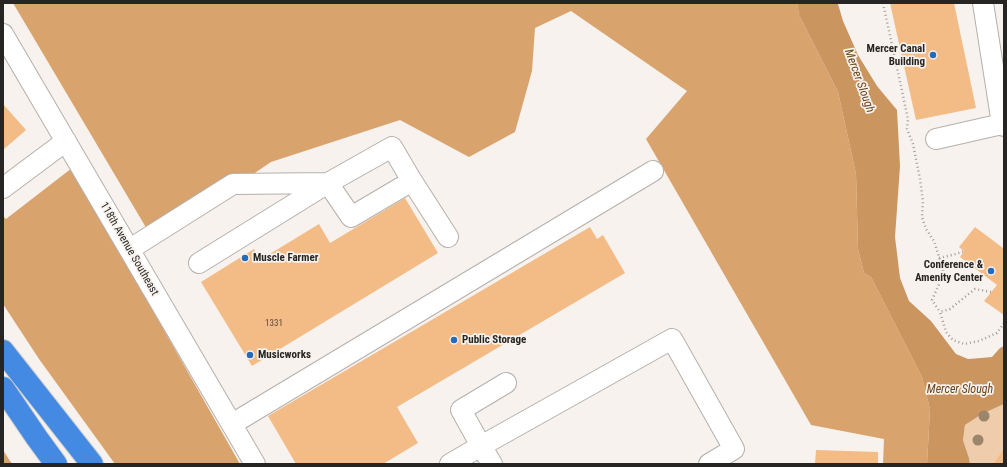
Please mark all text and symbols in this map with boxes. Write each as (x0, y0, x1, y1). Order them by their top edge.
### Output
place label: Mercer Canal Building (867, 42, 925, 68)
water label: Mercer Slough (841, 47, 877, 115)
marker: Mercer Canal Building (928, 50, 938, 60)
street label: 118th Avenue Southeast (97, 200, 161, 298)
place label: Muscle Farmer (253, 251, 318, 265)
marker: Muscle Farmer (240, 253, 250, 263)
place label: Conference & Amenity Center (915, 258, 983, 284)
marker: Conference & Amenity Center (986, 266, 996, 276)
house number: 1331 (265, 319, 283, 329)
place label: Public Storage (462, 333, 526, 347)
marker: Public Storage (449, 335, 459, 345)
place label: Musicworks (258, 348, 311, 362)
marker: Musicworks (245, 350, 255, 360)
water label: Mercer Slough (927, 383, 993, 397)

